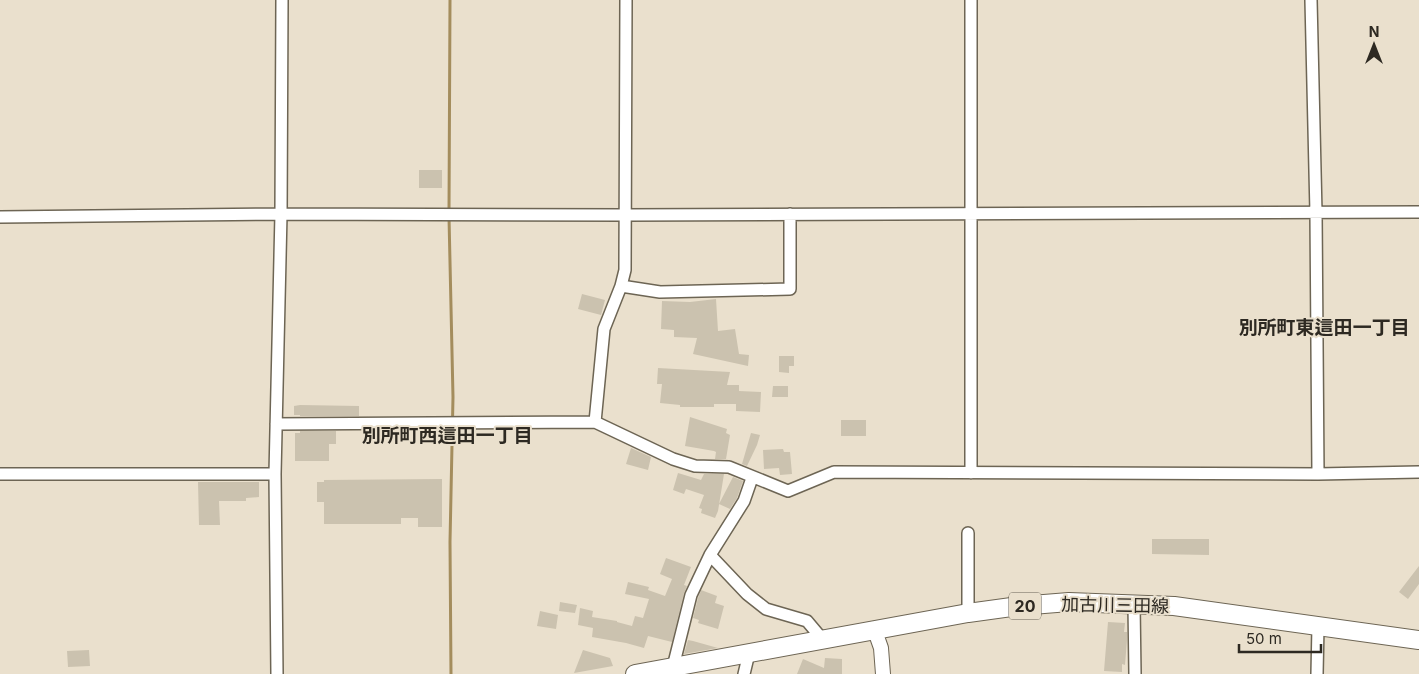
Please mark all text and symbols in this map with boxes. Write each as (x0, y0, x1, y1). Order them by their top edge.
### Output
north arrow (1349, 20, 1399, 70)
text: N (1369, 23, 1379, 40)
district label: 別所町東這田一丁目 (1238, 316, 1410, 339)
district label: 別所町西這田一丁目 (361, 424, 533, 447)
road number: 20 (1009, 592, 1041, 620)
street label: 加古川三田線 (1061, 594, 1169, 616)
scale bar (1239, 622, 1322, 654)
text: 50 m (1246, 629, 1282, 648)

